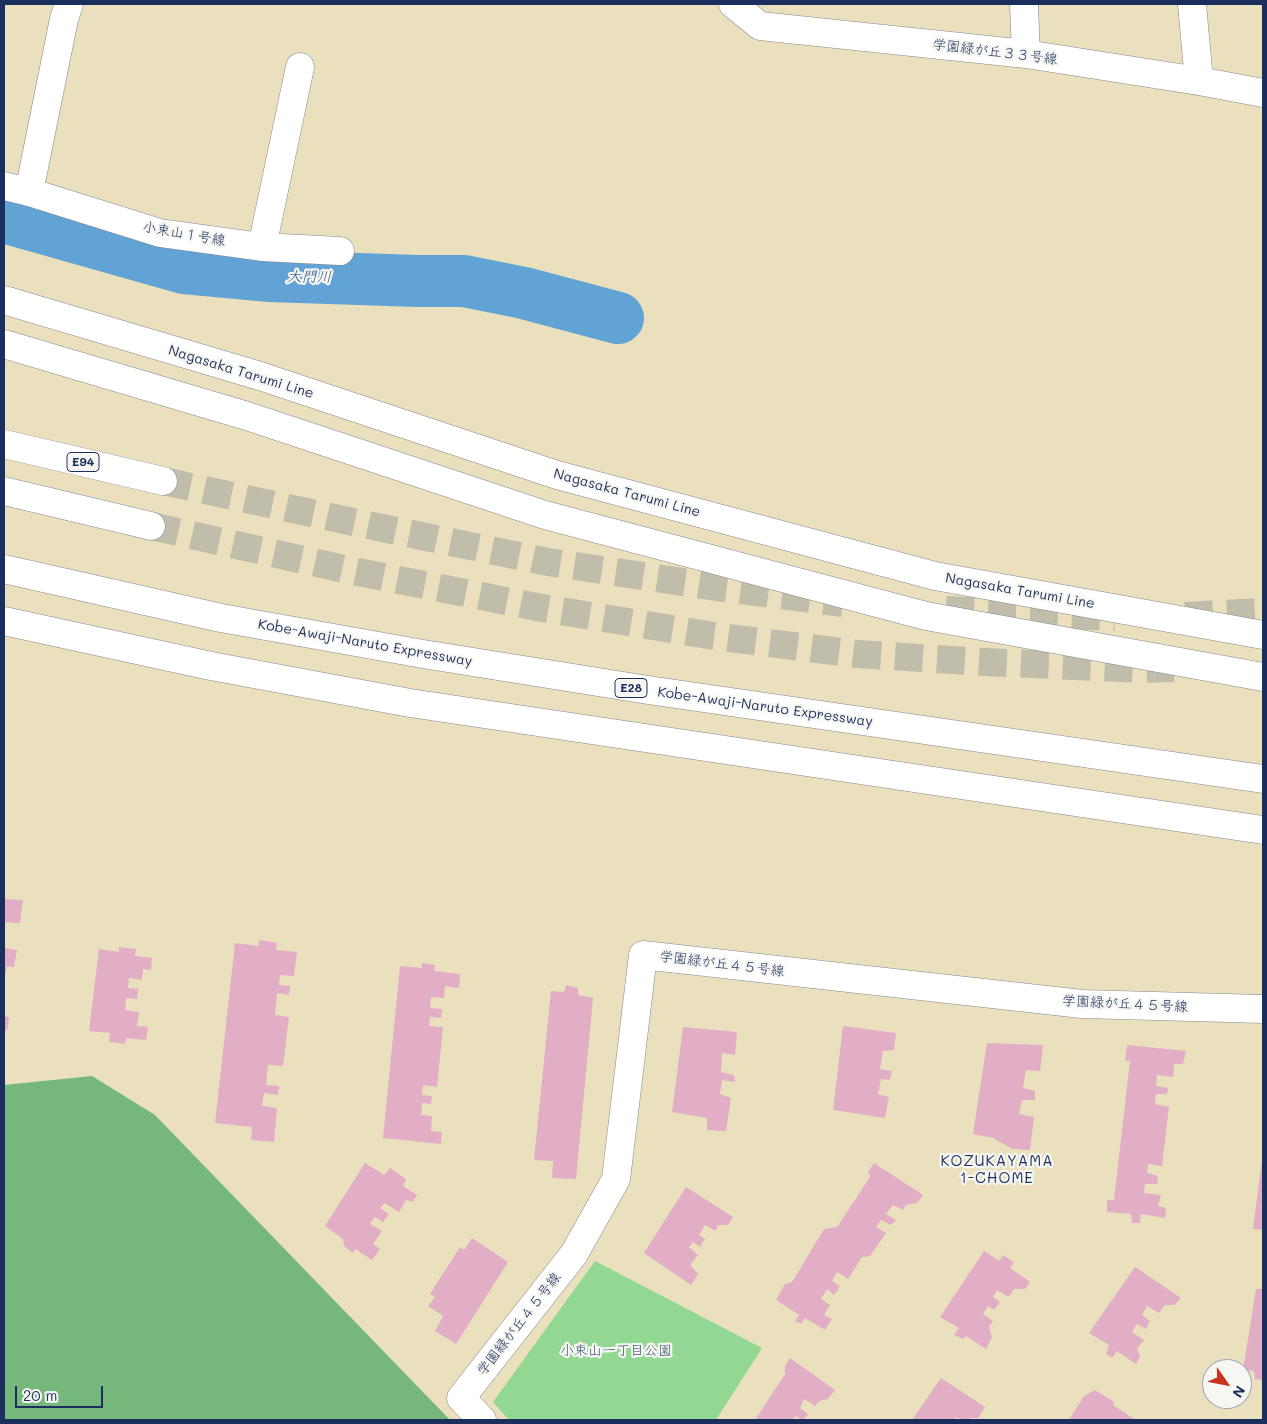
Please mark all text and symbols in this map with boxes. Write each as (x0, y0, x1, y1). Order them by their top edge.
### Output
street label: 学園緑が丘３３号線 (931, 36, 1059, 68)
street label: 小束山１号線 (141, 218, 227, 250)
water label: 大門川 (286, 268, 332, 286)
street label: Nagasaka Tarumi Line (166, 342, 316, 402)
road number: E94 (67, 452, 99, 472)
street label: Nagasaka Tarumi Line (552, 465, 702, 521)
street label: Nagasaka Tarumi Line (944, 570, 1096, 612)
street label: Kobe-Awaji-Naruto Expressway (257, 616, 473, 670)
road number: E28 (615, 678, 647, 698)
street label: Kobe-Awaji-Naruto Expressway (656, 684, 874, 730)
street label: 学園緑が丘４５号線 (658, 948, 786, 980)
street label: 学園緑が丘４５号線 (1062, 992, 1188, 1016)
district label: KOZUKAYAMA 1-CHOME (939, 1152, 1055, 1187)
street label: 学園緑が丘４５号線 (474, 1269, 564, 1379)
park label: 小束山一丁目公園 (560, 1343, 672, 1359)
north arrow (1202, 1359, 1252, 1409)
scale bar (18, 1376, 105, 1408)
text: N (1228, 1382, 1250, 1402)
text: 20 m (23, 1385, 57, 1405)

